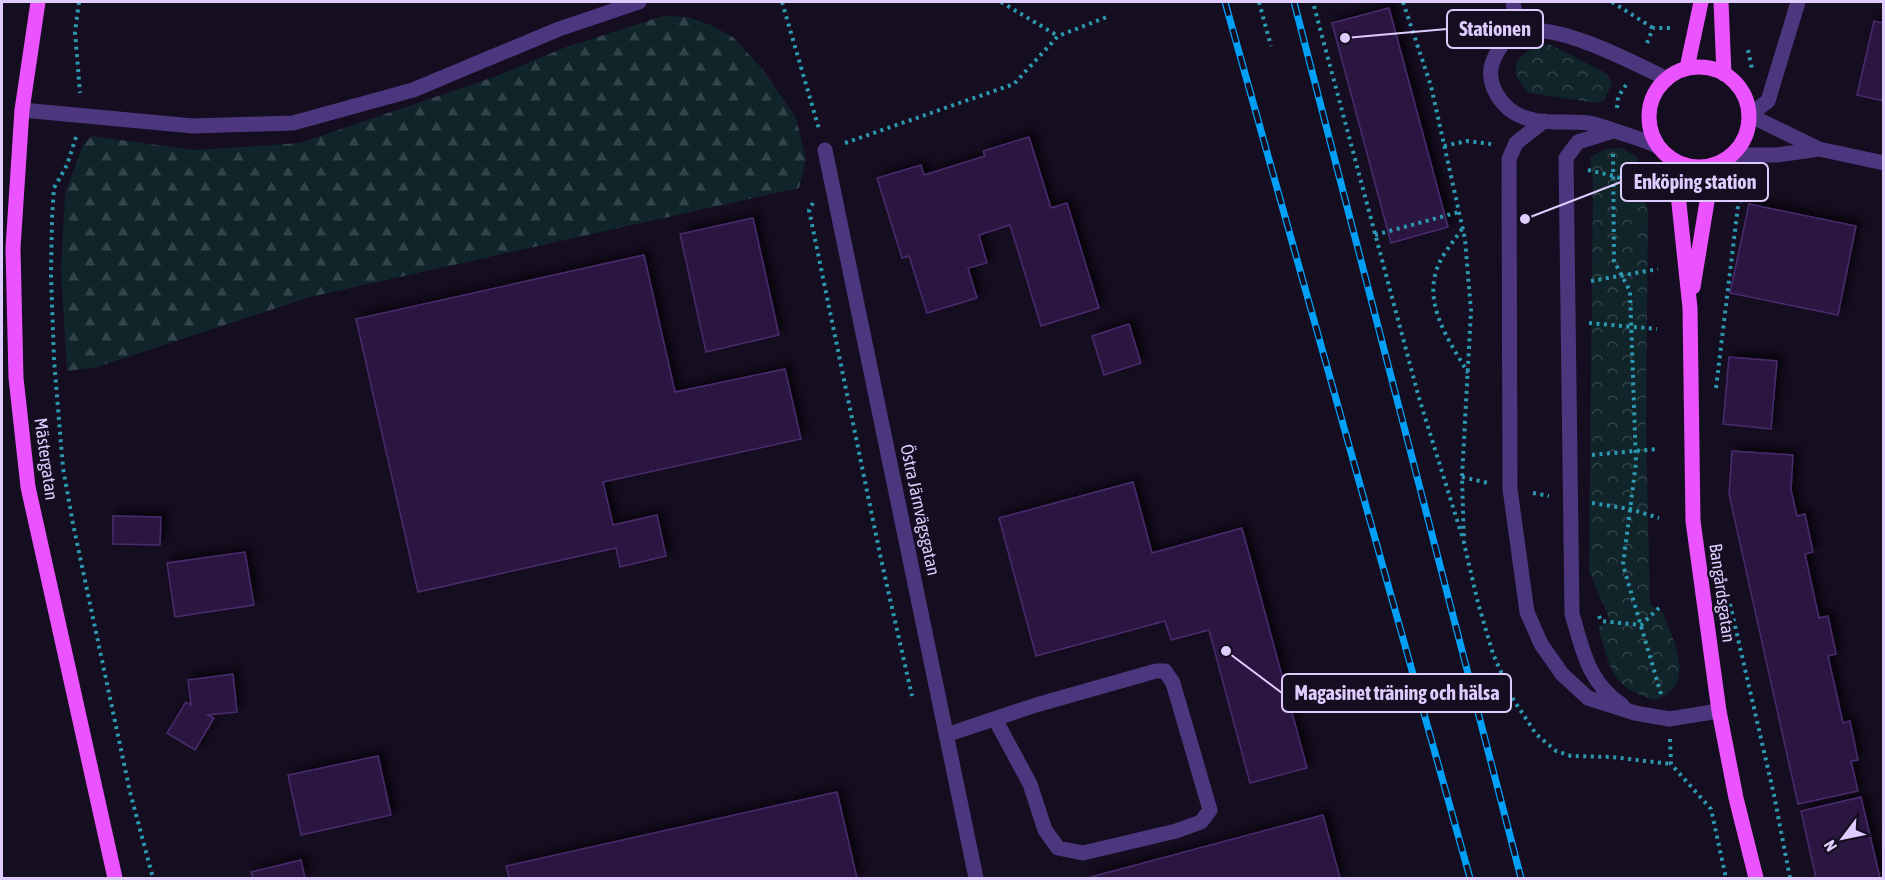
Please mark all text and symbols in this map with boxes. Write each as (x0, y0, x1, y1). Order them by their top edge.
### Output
callout: Stationen (1447, 10, 1543, 48)
text: Stationen (1459, 17, 1531, 40)
callout: Enköping station (1621, 163, 1768, 201)
text: Enköping station (1634, 170, 1756, 193)
street label: Mästergatan (30, 416, 63, 501)
street label: Östra Järnvägsgatan (896, 442, 945, 577)
street label: Bangårdsgatan (1705, 542, 1740, 644)
callout: Magasinet träning och hälsa (1282, 674, 1511, 712)
text: Magasinet träning och hälsa (1295, 681, 1499, 704)
north arrow (1813, 808, 1873, 868)
text: N (1820, 837, 1840, 855)

